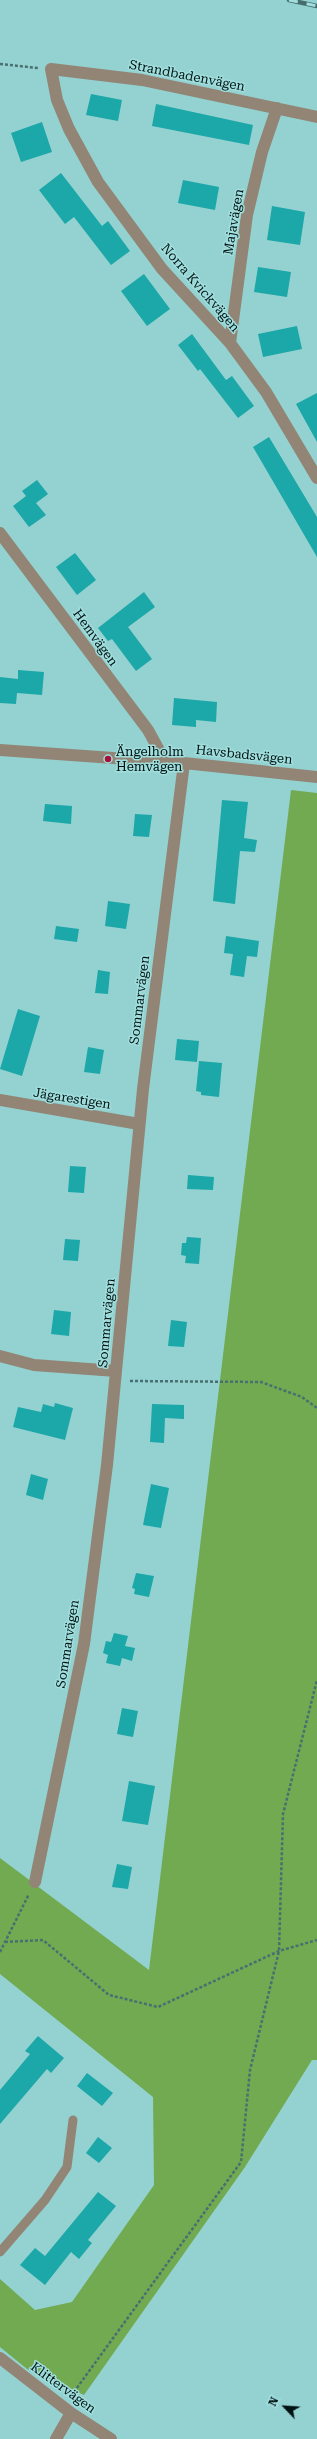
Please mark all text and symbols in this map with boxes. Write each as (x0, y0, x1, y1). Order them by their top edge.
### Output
street label: Strandbadenvägen (128, 57, 246, 95)
street label: Majavägen (221, 188, 247, 256)
street label: Norra Kvickvägen (157, 241, 243, 335)
street label: Hemvägen (69, 607, 121, 669)
street label: Havsbadsvägen (195, 742, 293, 768)
place label: Ängelholm Hemvägen (116, 744, 184, 775)
marker: Ängelholm Hemvägen (103, 754, 113, 764)
street label: Sommarvägen (127, 955, 153, 1045)
street label: Jägarestigen (32, 1085, 112, 1113)
street label: Sommarvägen (95, 1278, 119, 1368)
street label: Sommarvägen (53, 1599, 83, 1689)
street label: Klittervägen (27, 2359, 99, 2417)
north arrow (265, 2387, 305, 2427)
text: N (266, 2395, 281, 2408)

